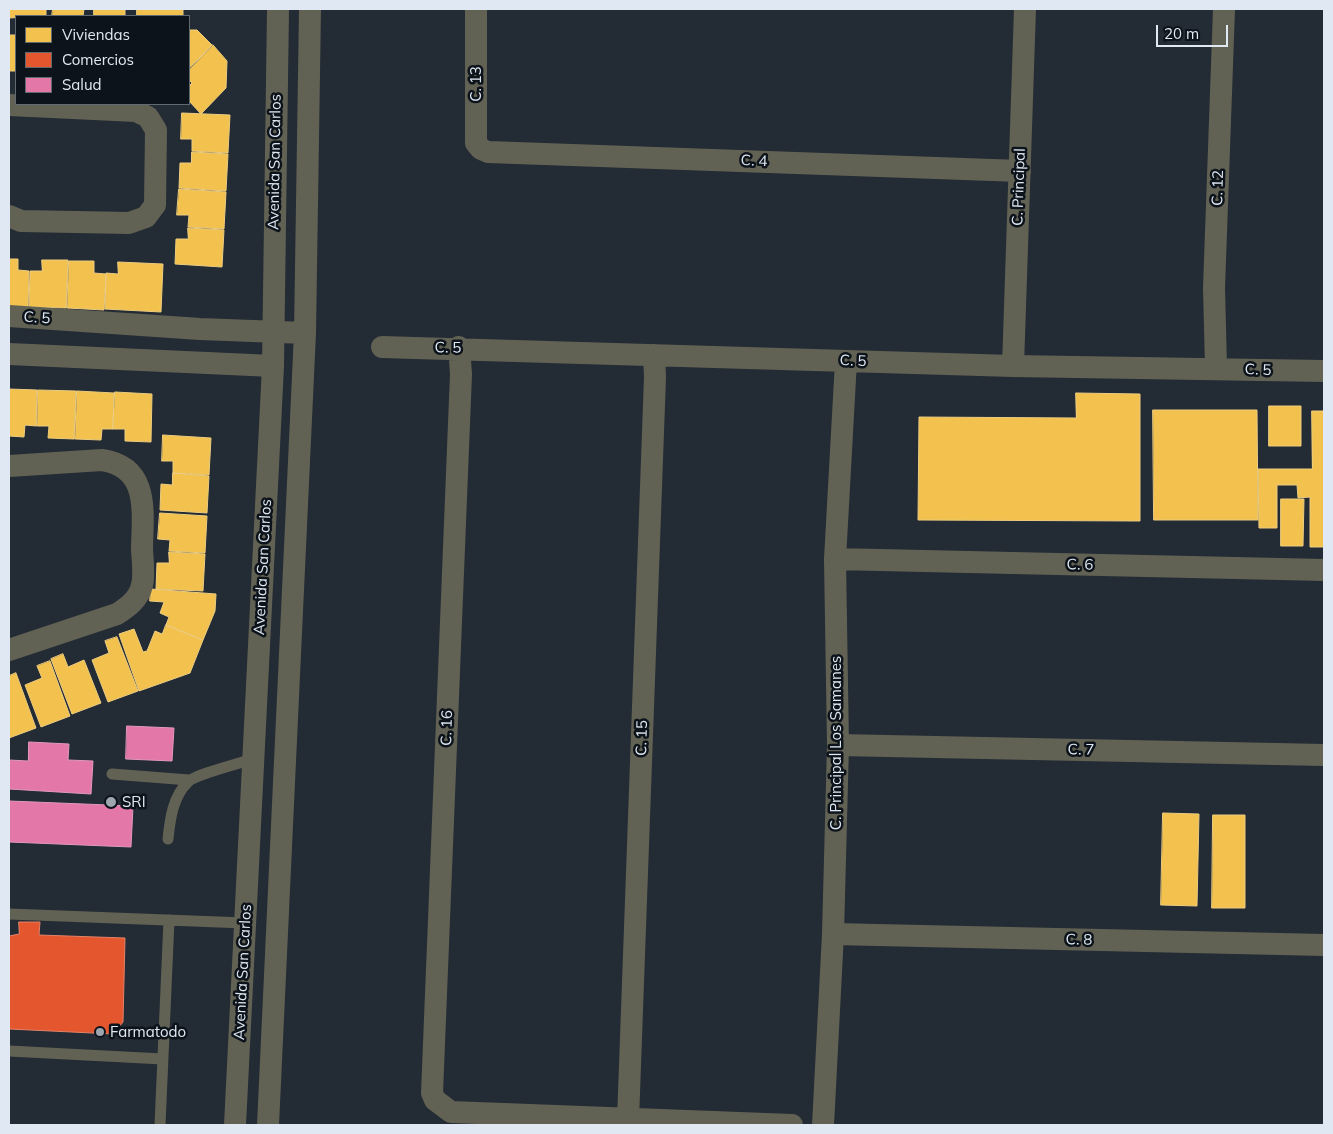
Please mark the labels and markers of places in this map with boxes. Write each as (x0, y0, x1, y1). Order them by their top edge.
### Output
place label: SRI (122, 793, 146, 811)
marker: SRI (104, 795, 118, 809)
place label: Farmatodo (110, 1023, 186, 1041)
marker: Farmatodo (94, 1026, 106, 1038)

